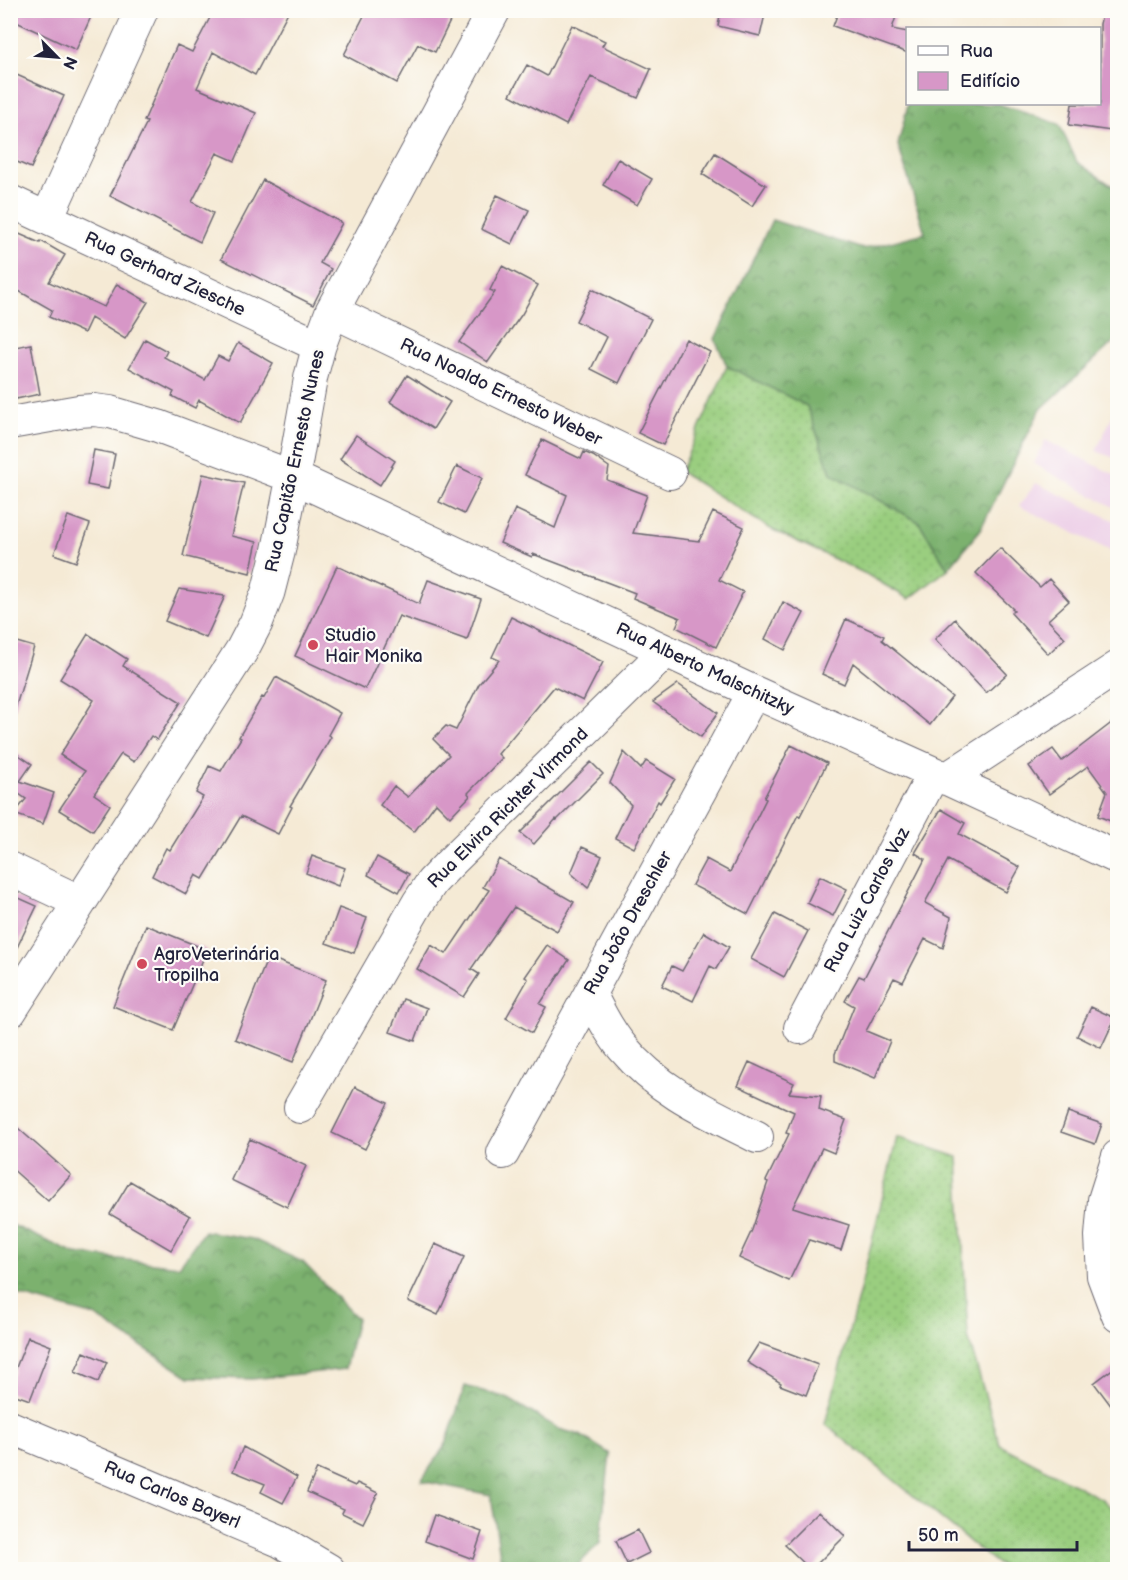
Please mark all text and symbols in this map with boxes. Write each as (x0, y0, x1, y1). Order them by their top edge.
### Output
north arrow (27, 27, 87, 87)
legend (906, 27, 1101, 105)
text: Rua (960, 41, 993, 62)
text: N (58, 53, 80, 72)
text: Edifício (960, 71, 1020, 92)
street label: Rua Gerhard Ziesche (81, 227, 249, 321)
street label: Rua Noaldo Ernesto Weber (397, 334, 606, 450)
street label: Rua Capitão Ernesto Nunes (261, 348, 329, 574)
street label: Rua Alberto Malschitzky (613, 618, 798, 720)
place label: Studio Hair Monika (325, 625, 423, 667)
marker: Studio Hair Monika (306, 638, 320, 652)
street label: Rua Elvira Richter Virmond (423, 723, 593, 893)
street label: Rua Luiz Carlos Vaz (820, 824, 914, 976)
street label: Rua João Dreschler (580, 847, 676, 998)
place label: AgroVeterinária Tropilha (154, 944, 279, 986)
marker: AgroVeterinária Tropilha (135, 957, 149, 971)
street label: Rua Carlos Bayerl (101, 1457, 243, 1533)
scale bar (909, 1514, 1077, 1552)
text: 50 m (918, 1525, 959, 1546)

